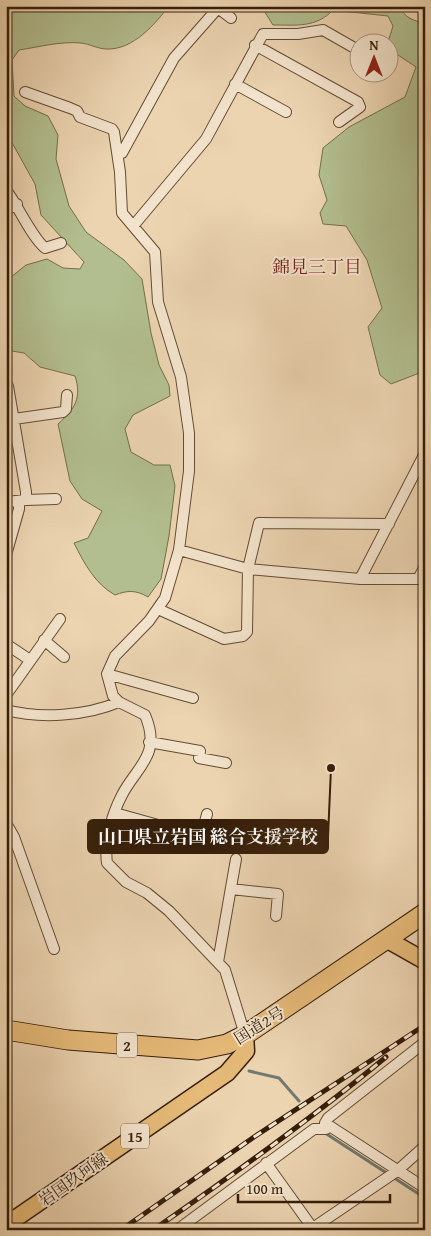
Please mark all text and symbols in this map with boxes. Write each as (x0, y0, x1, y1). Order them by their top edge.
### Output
north arrow (348, 32, 398, 82)
text: N (369, 35, 379, 55)
district label: 錦見三丁目 (272, 253, 362, 280)
callout: 山口県立岩国 総合支援学校 (88, 820, 328, 853)
text: 山口県立岩国 総合支援学校 (98, 823, 318, 850)
street label: 国道2号 (229, 1000, 289, 1050)
road number: 2 (117, 1032, 137, 1058)
road number: 15 (121, 1124, 149, 1148)
street label: 岩国玖珂線 (33, 1146, 113, 1212)
scale bar (238, 1171, 391, 1203)
text: 100 m (246, 1178, 284, 1199)

